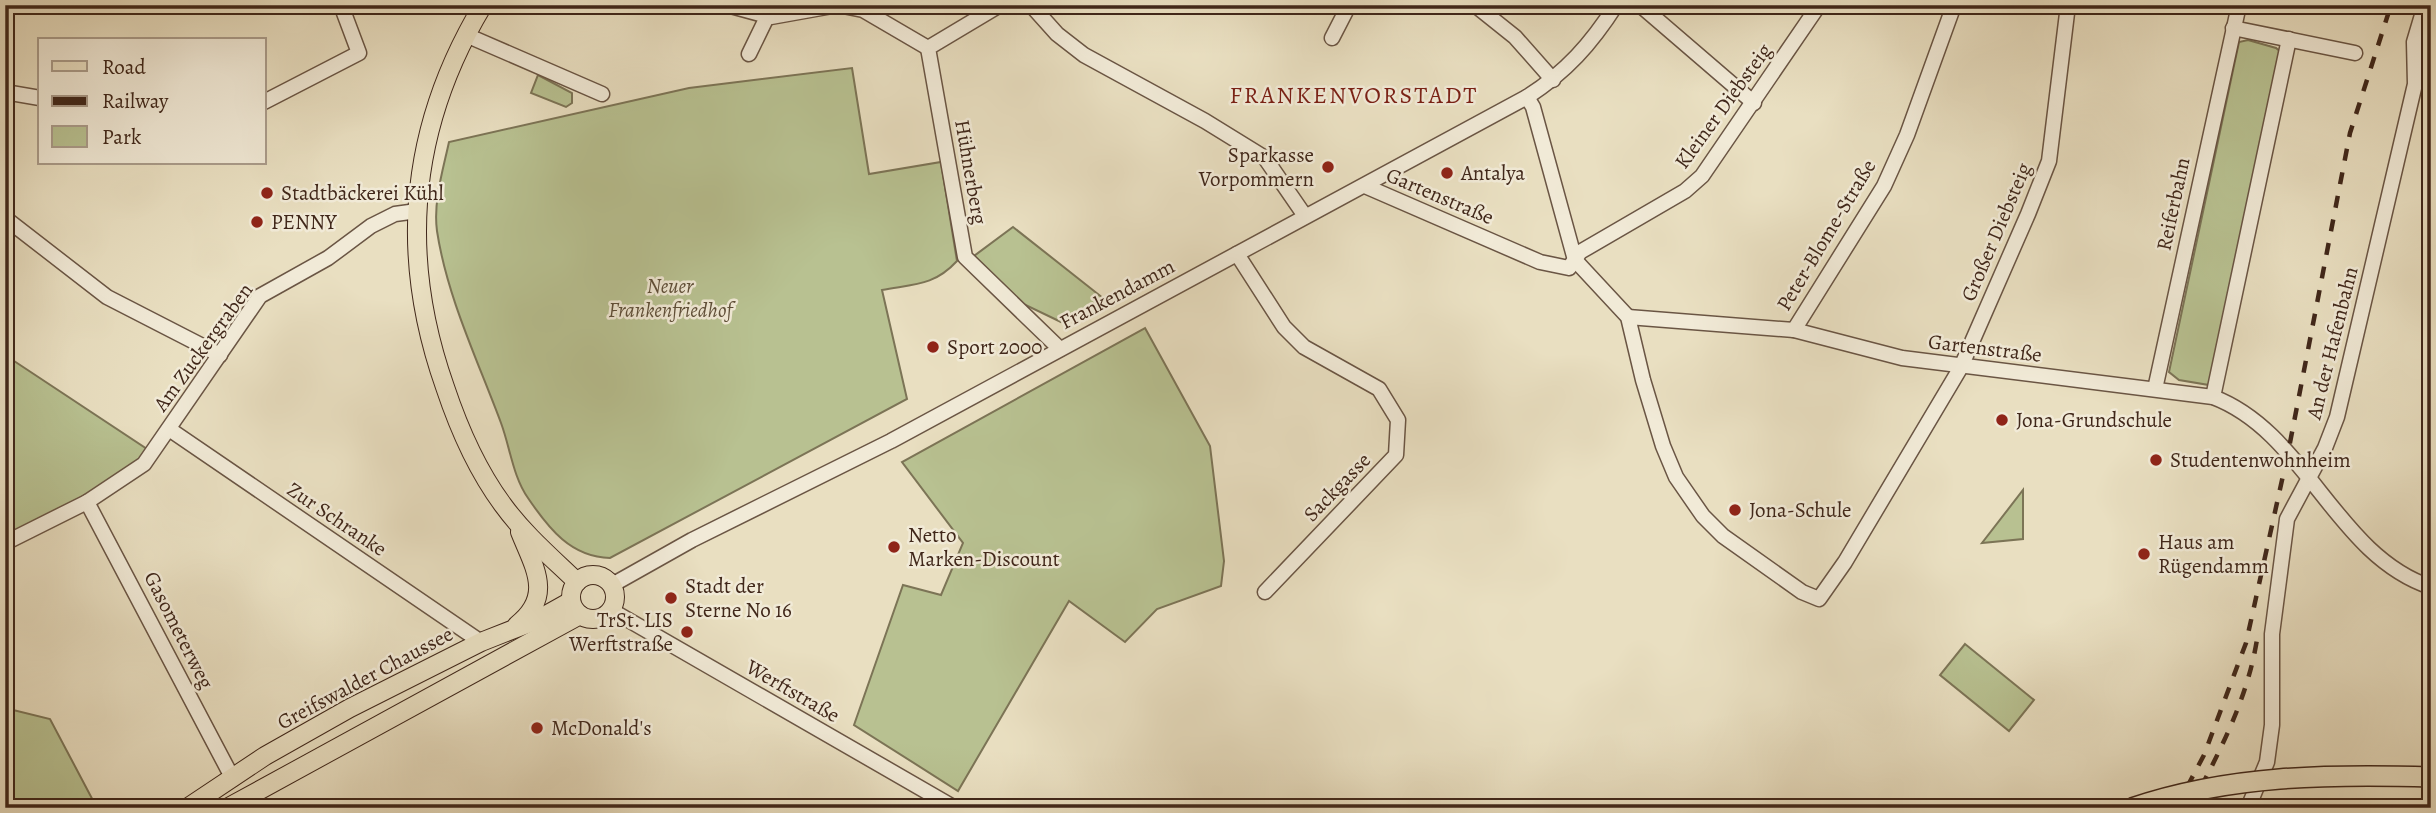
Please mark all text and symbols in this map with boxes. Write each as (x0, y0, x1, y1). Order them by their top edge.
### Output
street label: Kleiner Diebsteig (1668, 37, 1778, 174)
legend (38, 38, 266, 164)
text: Road (102, 53, 146, 81)
district label: FRANKENVORSTADT (1230, 79, 1478, 111)
text: Railway (102, 87, 169, 115)
street label: Hühnerberg (948, 117, 994, 227)
text: Park (102, 123, 142, 151)
place label: Sparkasse Vorpommern (1198, 141, 1314, 193)
street label: Peter-Blome-Straße (1770, 154, 1882, 316)
street label: Reiferbahn (2149, 155, 2197, 253)
street label: Großer Diebsteig (1954, 158, 2038, 306)
marker: Sparkasse Vorpommern (1320, 159, 1336, 175)
place label: Antalya (1460, 159, 1525, 187)
street label: Gartenstraße (1382, 161, 1498, 231)
marker: Antalya (1439, 165, 1455, 181)
place label: Stadtbäckerei Kühl (281, 179, 444, 207)
marker: Stadtbäckerei Kühl (259, 185, 275, 201)
place label: PENNY (271, 208, 337, 236)
marker: PENNY (249, 214, 265, 230)
street label: Frankendamm (1055, 252, 1179, 336)
street label: An der Hafenbahn (2299, 264, 2364, 423)
park label: Neuer Frankenfriedhof (608, 272, 736, 324)
street label: Am Zuckergraben (146, 277, 259, 418)
street label: Gartenstraße (1927, 327, 2043, 369)
place label: Sport 2000 (947, 333, 1042, 361)
marker: Sport 2000 (925, 339, 941, 355)
place label: Jona-Grundschule (2016, 406, 2172, 434)
marker: Jona-Grundschule (1994, 412, 2010, 428)
street label: Sackgasse (1297, 446, 1377, 528)
place label: Studentenwohnheim (2170, 446, 2351, 474)
marker: Studentenwohnheim (2148, 452, 2164, 468)
street label: Zur Schranke (282, 475, 392, 563)
place label: Jona-Schule (1749, 496, 1851, 524)
marker: Jona-Schule (1727, 502, 1743, 518)
place label: Netto Marken-Discount (908, 521, 1060, 573)
place label: Haus am Rügendamm (2158, 528, 2269, 580)
marker: Netto Marken-Discount (886, 539, 902, 555)
marker: Haus am Rügendamm (2136, 546, 2152, 562)
street label: Gasometerweg (137, 567, 221, 694)
place label: Stadt der Sterne No 16 (685, 572, 792, 624)
marker: Stadt der Sterne No 16 (663, 590, 679, 606)
place label: TrSt. LIS Werftstraße (568, 606, 673, 658)
street label: Greifswalder Chaussee (272, 620, 458, 736)
marker: TrSt. LIS Werftstraße (679, 624, 695, 640)
street label: Werftstraße (740, 652, 845, 729)
place label: McDonald's (551, 714, 652, 742)
marker: McDonald's (529, 720, 545, 736)

